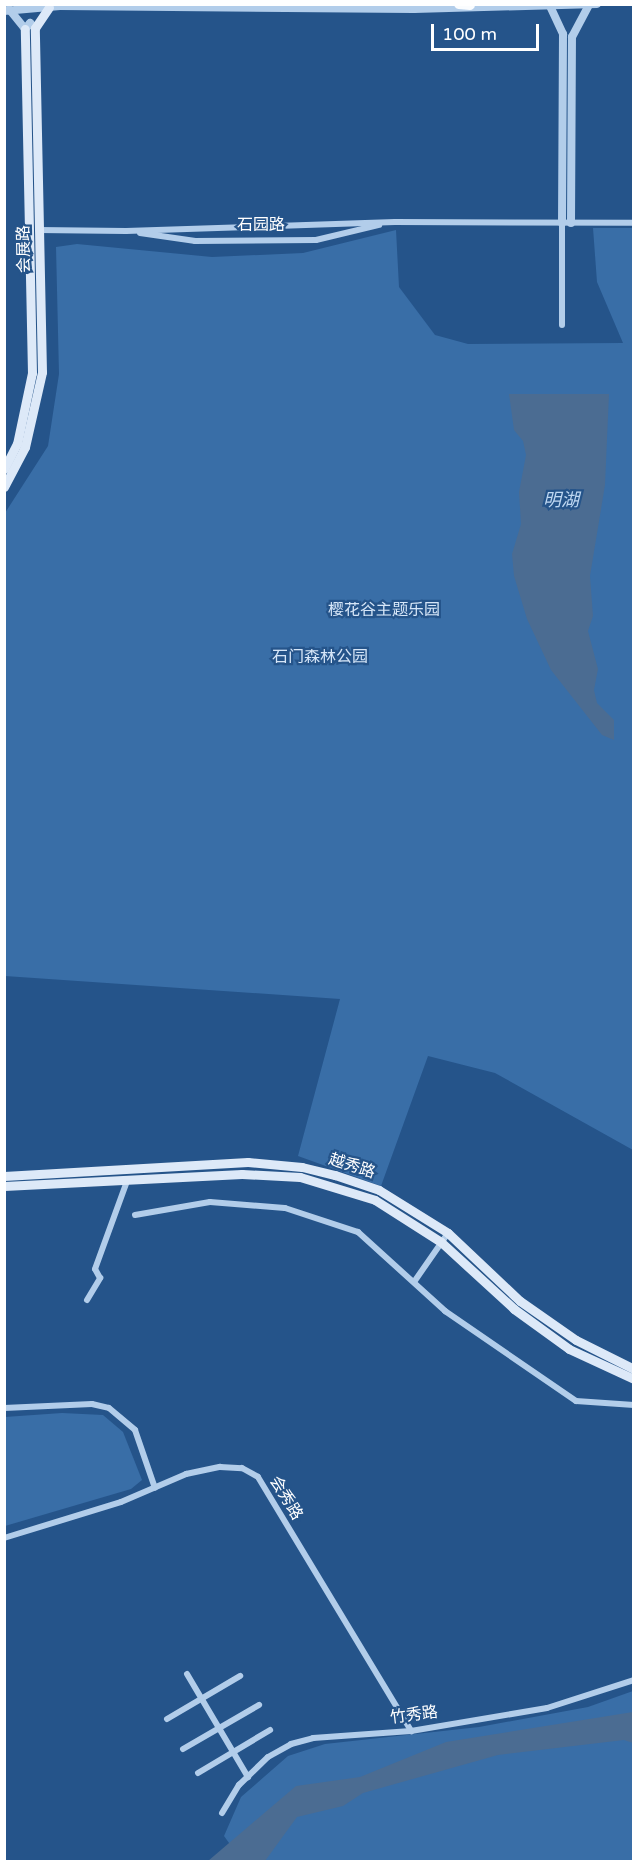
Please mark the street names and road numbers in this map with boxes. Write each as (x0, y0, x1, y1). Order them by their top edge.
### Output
street label: 石园路 (237, 215, 285, 235)
street label: 会展路 (14, 225, 34, 273)
street label: 越秀路 (326, 1149, 378, 1183)
street label: 会秀路 (265, 1472, 307, 1524)
street label: 竹秀路 (389, 1703, 439, 1727)

